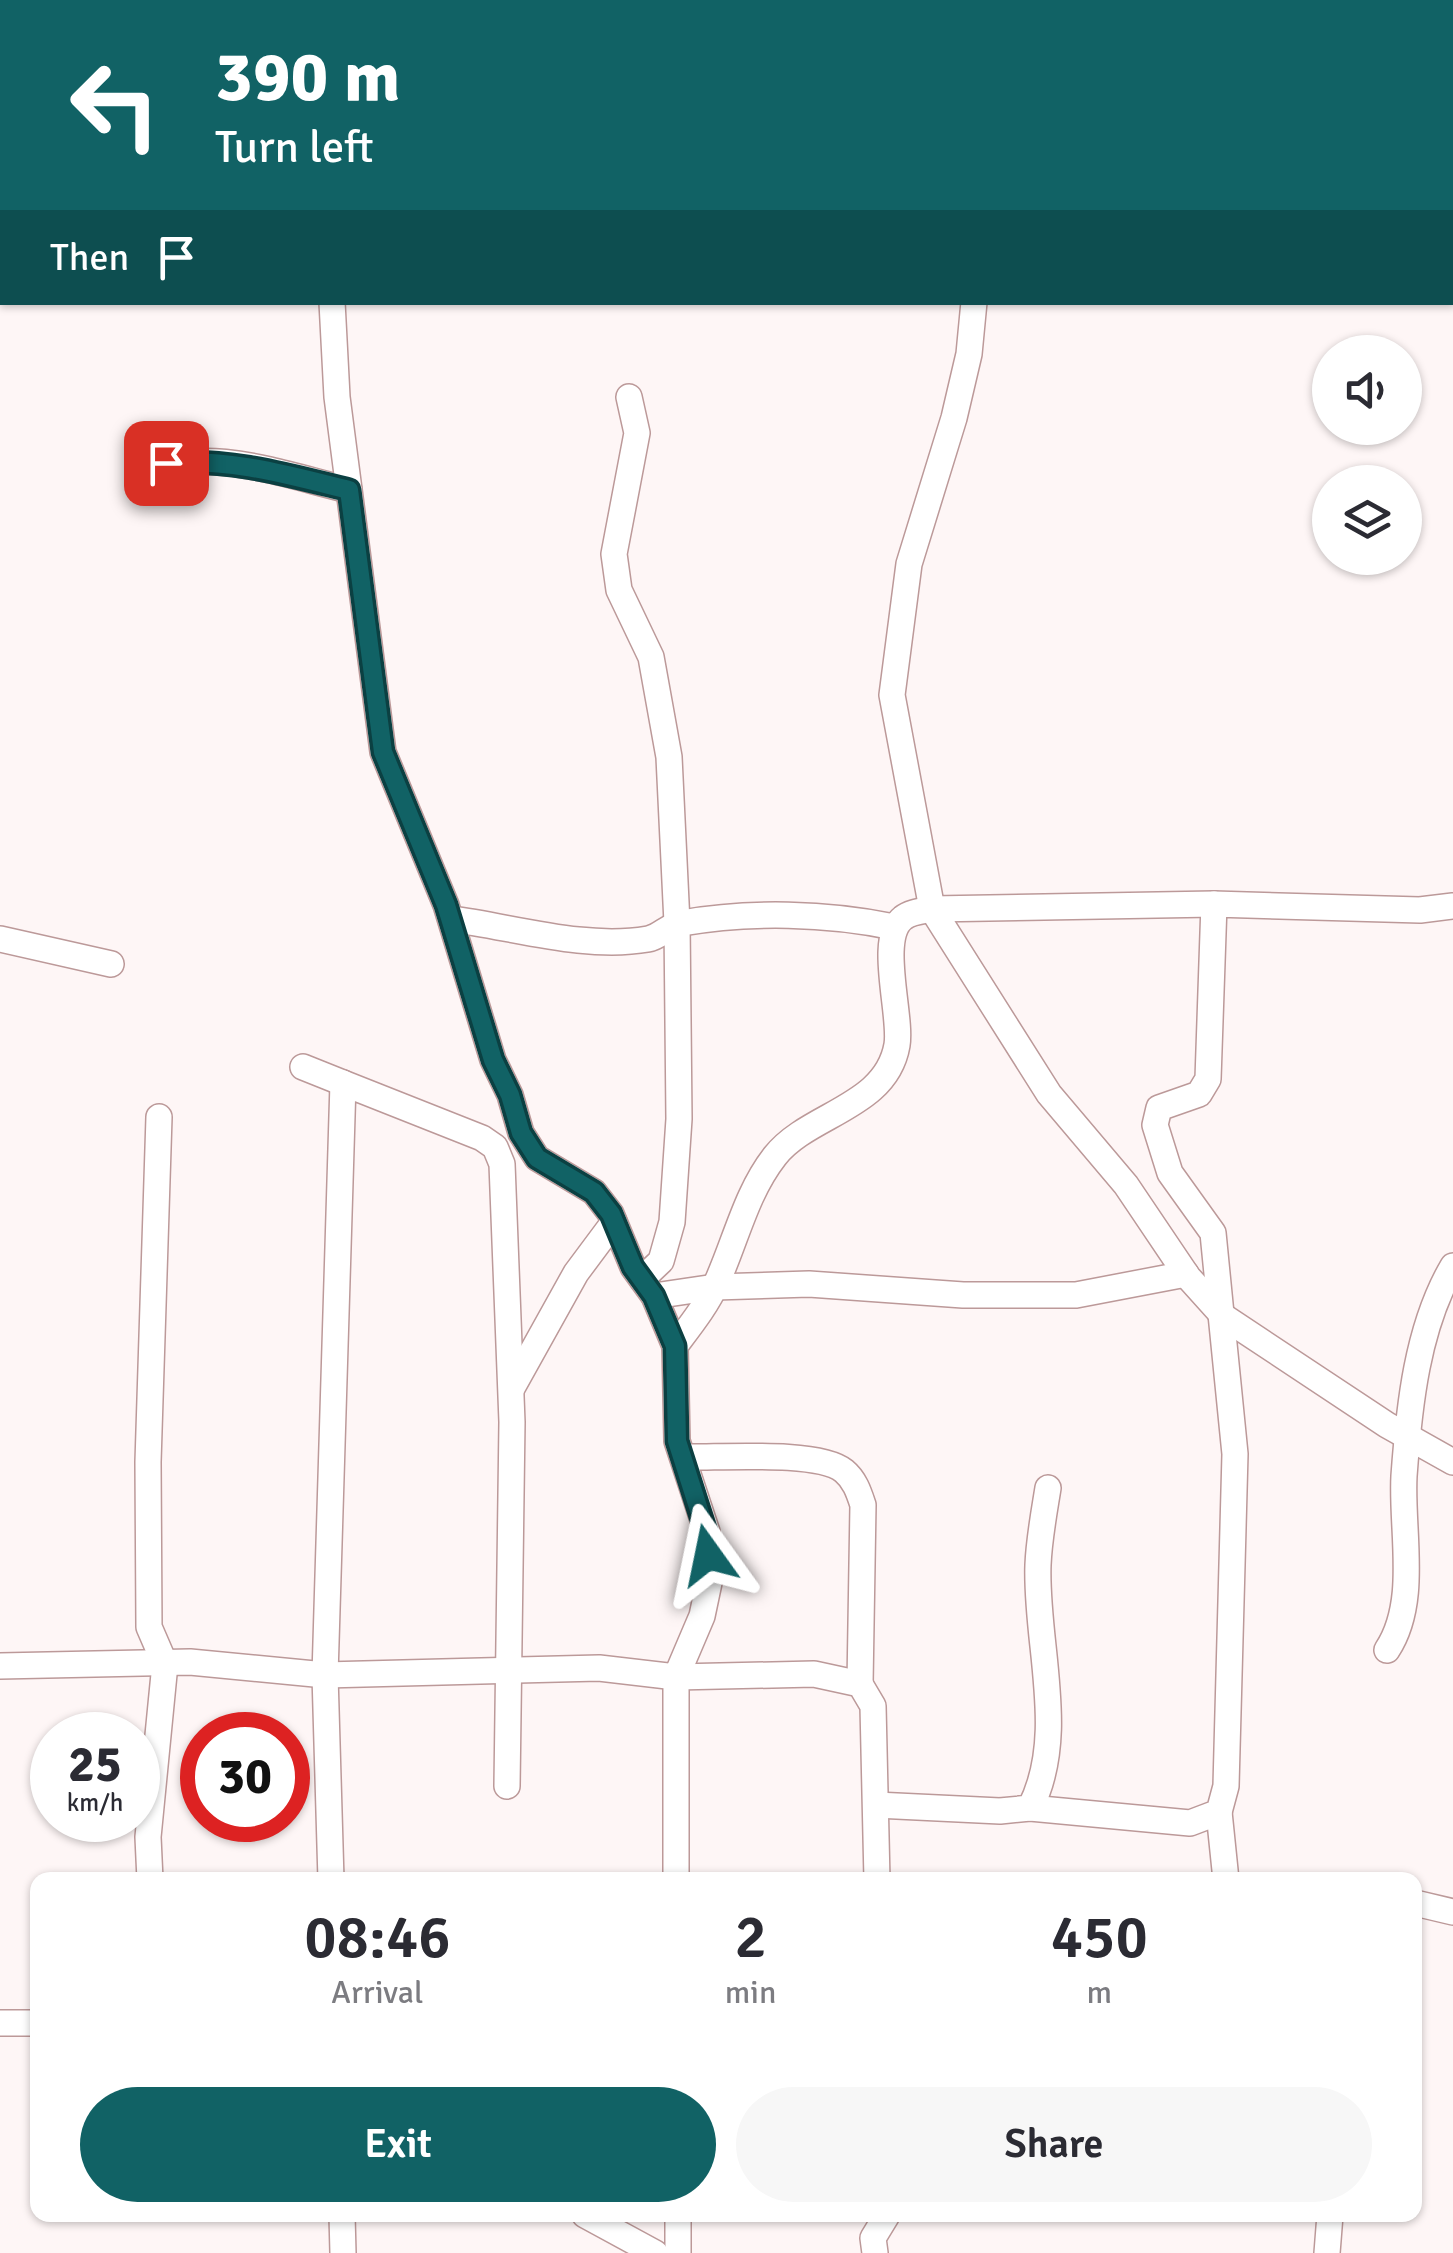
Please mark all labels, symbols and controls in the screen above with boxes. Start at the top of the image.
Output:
text: 390 m [215,34,400,120]
icon: left [50,40,180,170]
text: Turn left [215,120,374,175]
icon: arrive [149,230,204,285]
text: Then [50,234,129,281]
map controls [1312,335,1422,575]
button: sound [1312,335,1422,445]
pin [124,421,209,506]
icon: arrive [139,436,194,491]
button: layers [1312,465,1422,575]
position arrow [656,1503,760,1607]
speed limit sign: 30 [180,1712,310,1842]
text: 25 [68,1734,122,1796]
text: km/h [67,1787,123,1818]
text: 08:46 [304,1901,451,1975]
text: 2 [734,1901,767,1975]
text: 450 [1051,1901,1148,1975]
text: Arrival [331,1973,424,2012]
text: min [725,1973,776,2012]
text: m [1086,1973,1112,2012]
button: Exit [80,2087,716,2202]
button: Share [736,2087,1372,2202]

